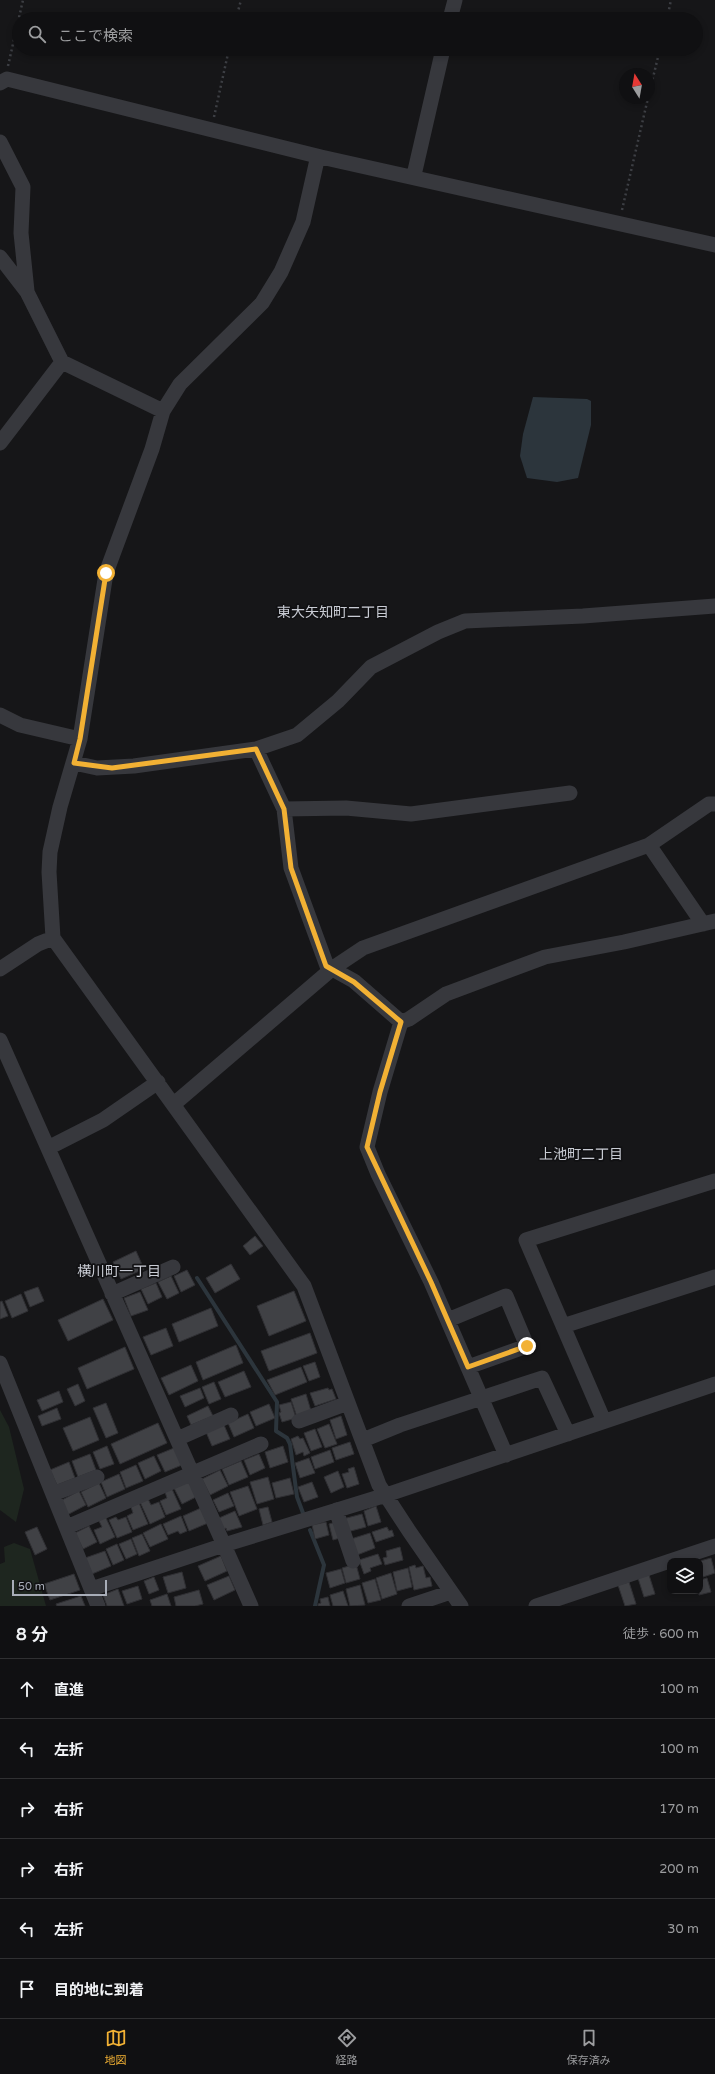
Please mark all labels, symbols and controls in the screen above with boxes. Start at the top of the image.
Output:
search box [12,12,703,56]
icon: search [26,23,48,45]
text: ここで検索 [58,27,133,45]
north arrow [619,68,655,104]
route start [97,564,115,582]
district label: 東大矢知町二丁目 [277,604,389,621]
district label: 上池町二丁目 [539,1146,623,1163]
district label: 横川町一丁目 [77,1263,161,1280]
route end [518,1337,536,1355]
map controls [667,1558,703,1594]
button: layers [667,1558,703,1594]
scale bar [12,1578,107,1597]
text: 50 m [18,1580,45,1593]
text: 8 分 [16,1624,48,1645]
text: 徒歩 · 600 m [623,1626,699,1642]
icon: ahead [16,1678,38,1700]
text: 直進 [54,1681,84,1699]
text: 100 m [659,1681,699,1697]
icon: left [16,1738,38,1760]
text: 左折 [54,1741,84,1759]
text: 100 m [659,1741,699,1757]
icon: right [16,1798,38,1820]
text: 右折 [54,1801,84,1819]
text: 170 m [659,1801,699,1817]
icon: right [16,1858,38,1880]
text: 右折 [54,1861,84,1879]
text: 200 m [659,1861,699,1877]
icon: left [16,1918,38,1940]
text: 左折 [54,1921,84,1939]
text: 30 m [667,1921,699,1937]
icon: arrive [16,1978,38,2000]
text: 目的地に到着 [54,1981,144,1999]
tab: 地図 [105,2027,127,2067]
tab: 経路 [336,2027,358,2067]
tab: 保存済み [567,2027,611,2067]

